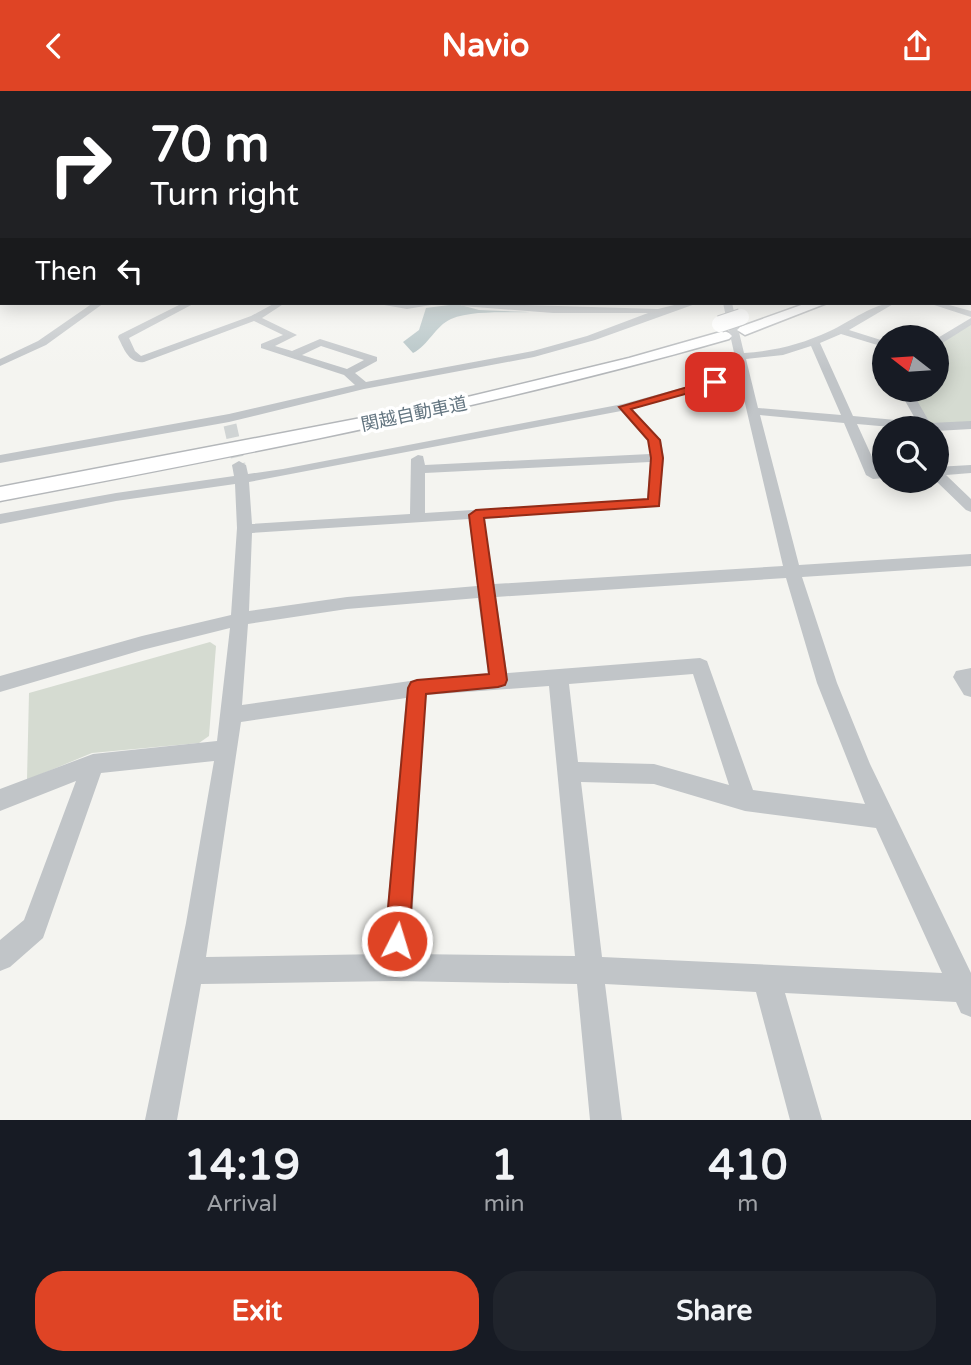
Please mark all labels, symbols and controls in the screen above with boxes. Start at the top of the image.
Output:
icon: back [35,27,73,65]
text: Navio [442,27,529,65]
icon: share [898,27,936,65]
text: 70 m [150,116,269,175]
icon: right [35,119,126,210]
text: Turn right [150,176,299,214]
icon: left [111,252,149,290]
text: Then [35,256,97,287]
north arrow [872,325,948,403]
map controls [872,325,949,493]
pin [685,352,745,412]
icon: arrive [696,363,734,401]
street label: 関越自動車道 [359,392,469,436]
button: search [872,416,949,493]
position arrow [360,904,434,978]
text: 14:19 [184,1140,300,1191]
text: 1 [491,1140,517,1191]
text: 410 [708,1140,787,1191]
text: Arrival [206,1190,277,1218]
text: min [484,1190,525,1218]
text: m [737,1190,758,1218]
button: Exit [35,1271,479,1351]
button: Share [493,1271,936,1351]

